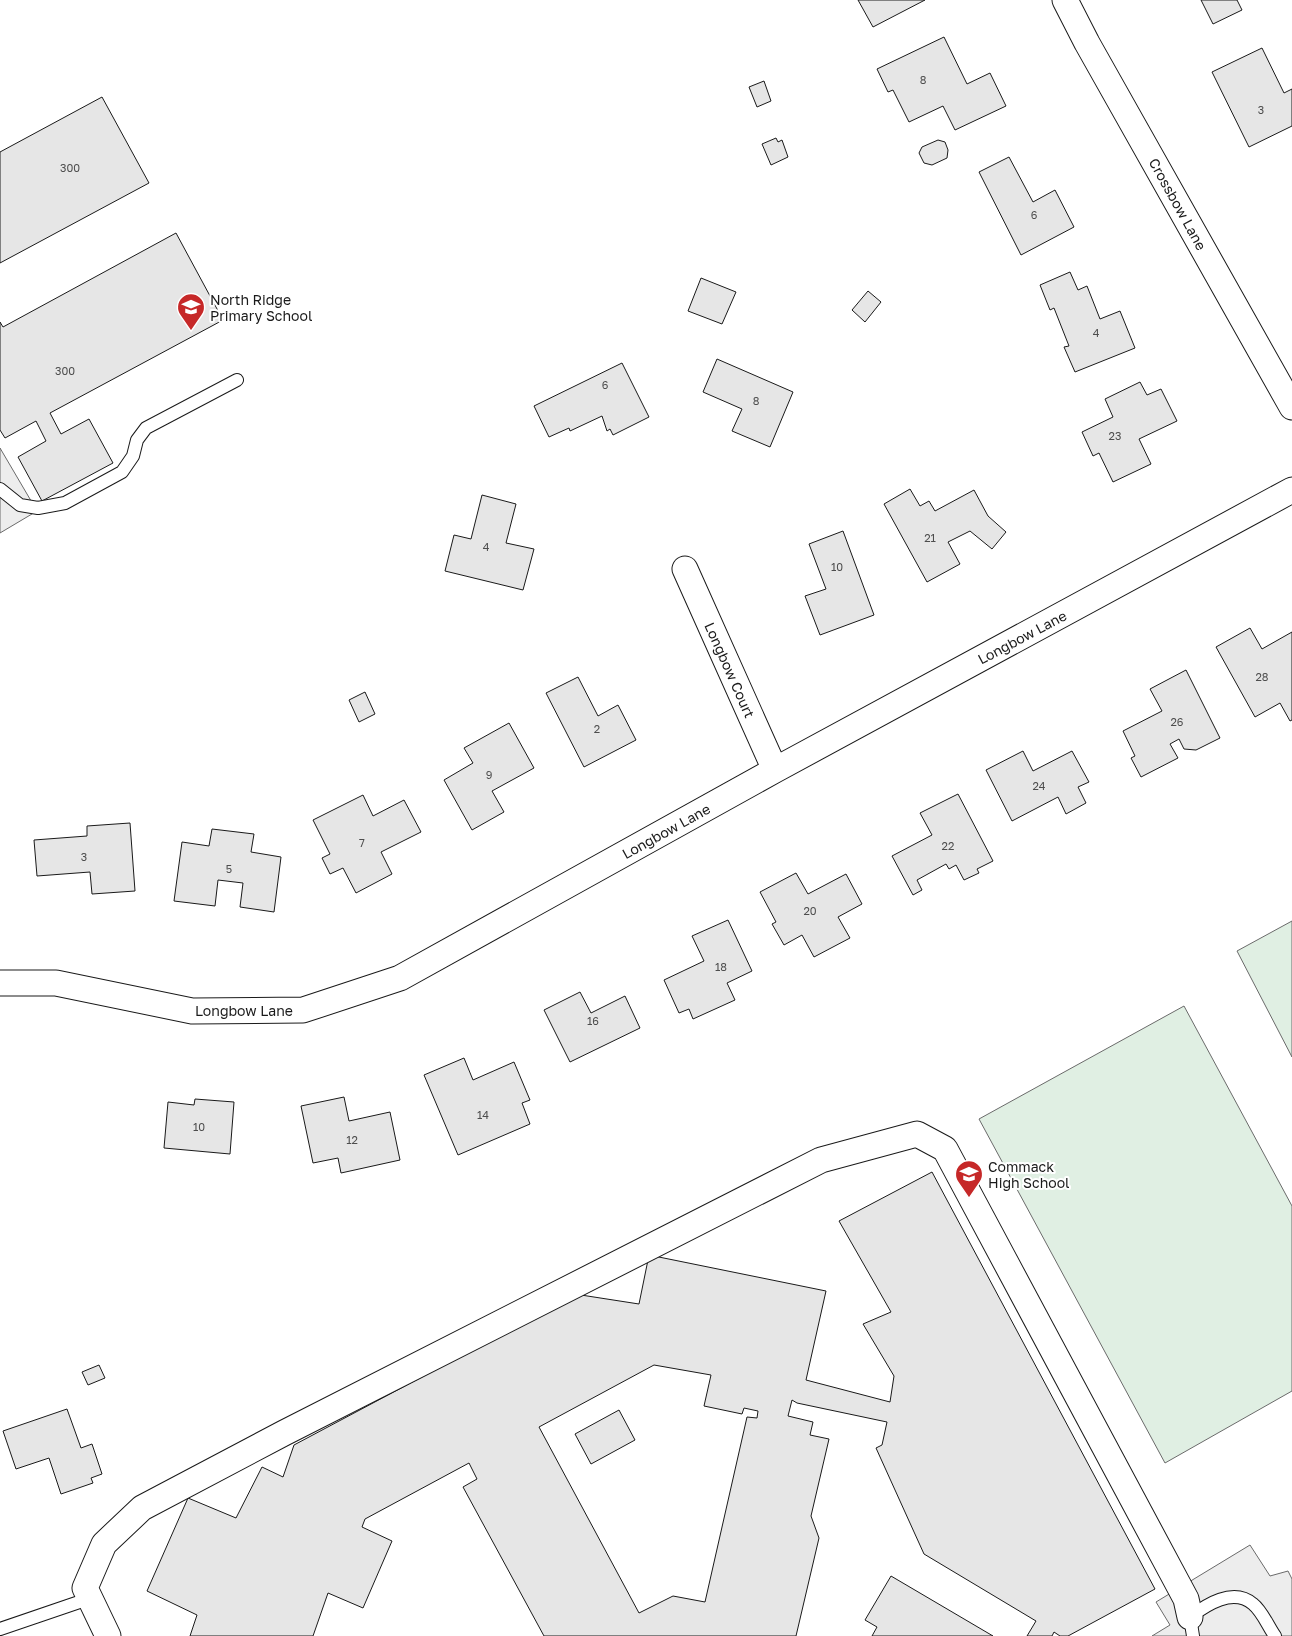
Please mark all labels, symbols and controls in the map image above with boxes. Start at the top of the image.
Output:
house number: 8 [920,73,927,86]
house number: 3 [1258,103,1264,116]
street label: Crossbow Lane [1146,155,1210,253]
house number: 300 [60,161,80,174]
house number: 6 [1031,208,1038,221]
place label: North Ridge Primary School [210,291,312,324]
school or university icon: North Ridge Primary School [176,292,206,331]
house number: 4 [1093,326,1100,339]
house number: 300 [55,364,75,377]
house number: 6 [602,378,609,391]
house number: 8 [753,394,760,407]
house number: 23 [1109,429,1121,442]
house number: 21 [924,531,936,544]
house number: 4 [483,540,490,553]
house number: 10 [831,560,843,573]
street label: Longbow Lane [975,607,1069,667]
street label: Longbow Court [701,620,759,720]
house number: 28 [1255,670,1269,683]
house number: 26 [1170,715,1184,728]
house number: 2 [594,722,600,735]
house number: 9 [486,768,492,781]
house number: 24 [1032,779,1046,792]
street label: Longbow Lane [619,800,713,862]
house number: 7 [359,836,365,849]
house number: 22 [942,839,954,852]
house number: 3 [81,850,87,863]
house number: 5 [226,862,232,875]
house number: 20 [803,904,817,917]
house number: 18 [715,960,727,973]
street label: Longbow Lane [195,1002,293,1019]
house number: 16 [587,1014,599,1027]
house number: 14 [477,1108,489,1121]
house number: 10 [193,1120,205,1133]
house number: 12 [346,1133,358,1146]
place label: Commack High School [988,1158,1070,1191]
school or university icon: Commack High School [954,1159,984,1198]

